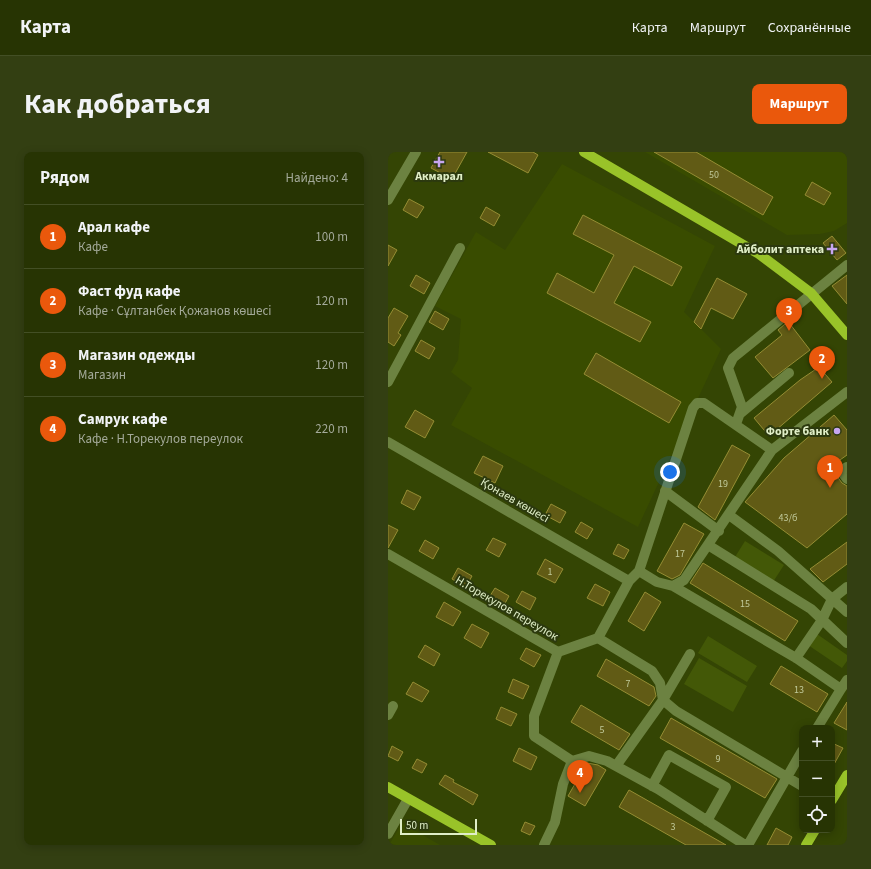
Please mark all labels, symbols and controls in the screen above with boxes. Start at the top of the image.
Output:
text: Карта [20,14,71,41]
text: Карта [632,18,668,38]
text: Маршрут [690,18,746,38]
text: Сохранённые [768,18,851,38]
text: Как добраться [24,84,211,124]
button: Маршрут [752,84,847,124]
marker: Акмарал [433,156,445,168]
text: Рядом [40,166,90,190]
place label: Акмарал [414,168,463,185]
house number: 50 [709,168,719,182]
text: Найдено: 4 [286,169,348,187]
text: Арал кафе [78,217,150,238]
text: 1 [50,228,56,246]
text: 100 m [315,228,348,246]
text: Кафе [78,238,108,256]
place label: Айболит аптека [736,241,824,258]
marker: Айболит аптека [827,244,837,254]
text: Фаст фуд кафе [78,281,181,302]
text: 2 [50,292,56,310]
text: 120 m [315,292,348,310]
pin: 3 [776,298,802,331]
text: Кафе · Сұлтанбек Қожанов көшесі [78,302,272,320]
text: Магазин одежды [78,345,195,366]
pin: 2 [809,346,835,379]
text: 3 [50,356,56,374]
text: 120 m [315,356,348,374]
text: Магазин [78,366,126,384]
text: Самрук кафе [78,409,167,430]
text: 4 [50,420,56,438]
text: 220 m [315,420,348,438]
place label: Форте банк [766,423,829,440]
marker: Форте банк [832,426,842,436]
text: Кафе · Н.Торекулов переулок [78,430,243,448]
pin: 1 [817,455,843,488]
your location [660,462,680,482]
street label: Қонаев көшесі [477,474,552,527]
house number: 19 [718,477,728,491]
house number: 43/б [779,511,797,525]
house number: 17 [675,547,685,561]
house number: 1 [548,565,553,579]
street label: Н.Торекулов переулок [452,572,562,645]
house number: 15 [740,597,750,611]
house number: 7 [626,677,631,691]
house number: 13 [794,683,804,697]
house number: 5 [600,723,605,737]
map controls [799,725,835,833]
button: + [799,725,835,761]
house number: 9 [716,752,721,766]
pin: 4 [567,760,593,793]
button: − [799,761,835,797]
button: locate [799,797,835,833]
scale bar [400,817,477,836]
text: 50 m [406,818,428,833]
house number: 3 [671,820,676,834]

